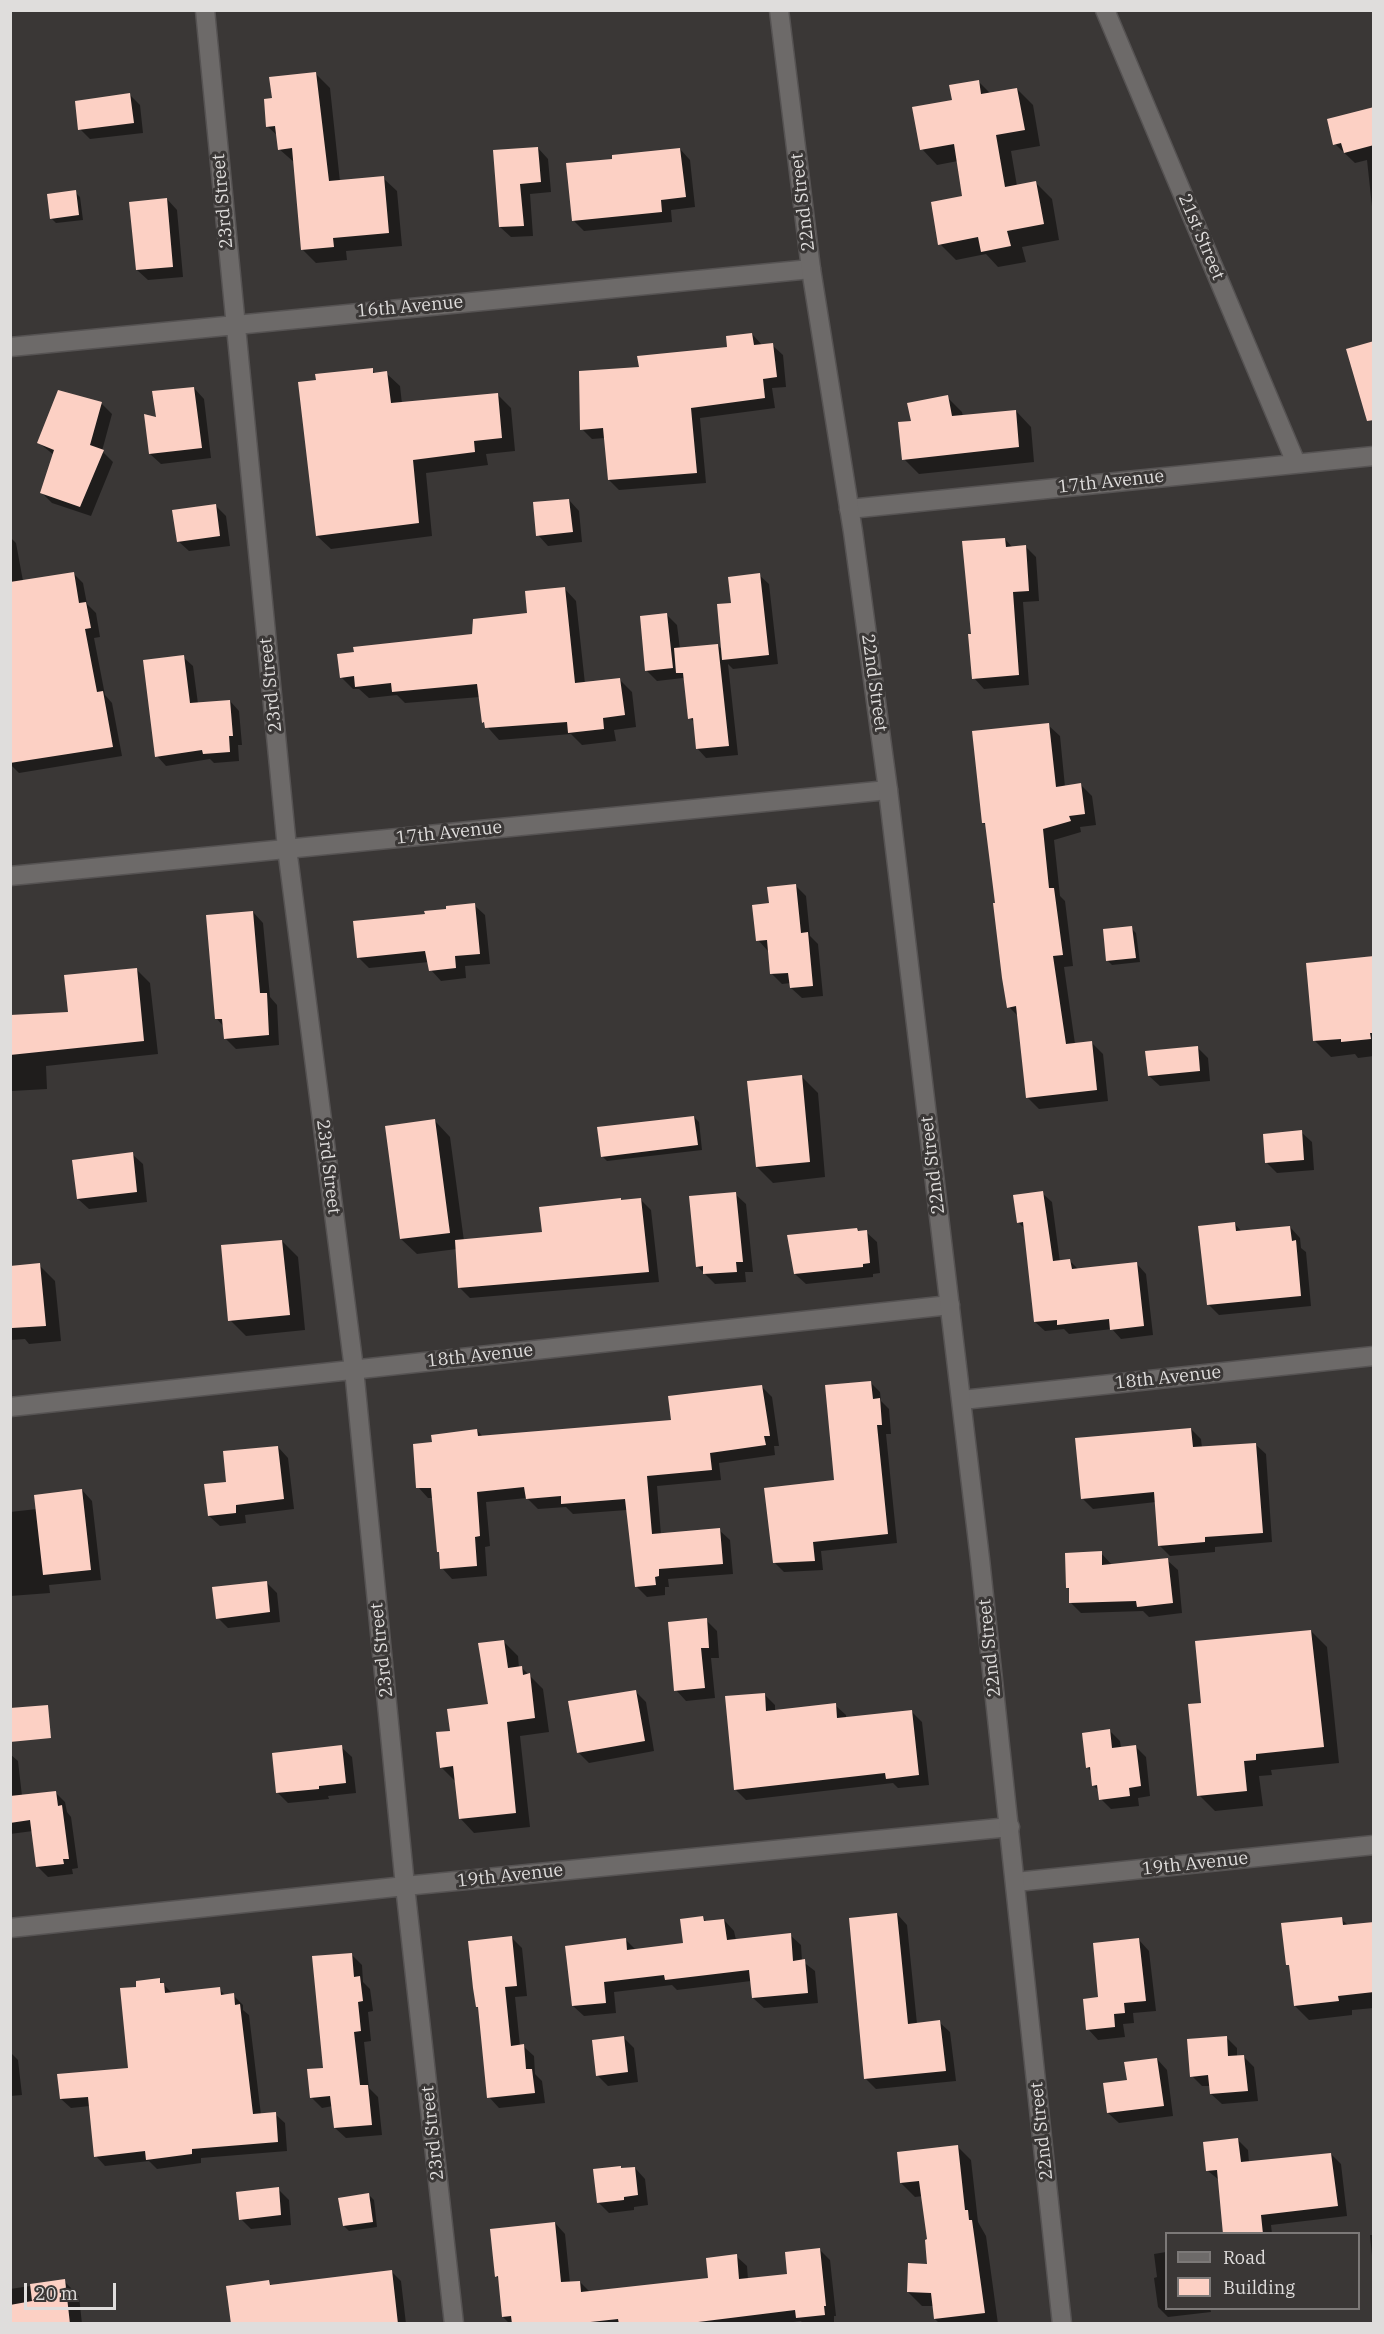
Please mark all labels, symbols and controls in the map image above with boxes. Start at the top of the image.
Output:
street label: 22nd Street [786,152,820,252]
street label: 23rd Street [208,153,238,249]
street label: 21st Street [1173,191,1229,283]
street label: 16th Avenue [356,292,464,322]
street label: 17th Avenue [1057,466,1165,498]
street label: 22nd Street [856,633,892,733]
street label: 23rd Street [255,637,287,733]
street label: 17th Avenue [395,817,503,849]
street label: 22nd Street [916,1115,950,1215]
street label: 23rd Street [311,1118,345,1216]
street label: 18th Avenue [426,1340,534,1372]
street label: 18th Avenue [1114,1362,1222,1394]
street label: 22nd Street [974,1598,1006,1698]
street label: 23rd Street [366,1602,398,1698]
street label: 19th Avenue [1141,1848,1249,1880]
street label: 19th Avenue [456,1860,564,1892]
street label: 22nd Street [1026,2081,1058,2181]
street label: 23rd Street [417,2085,449,2181]
legend [1165,2232,1360,2310]
text: Road [1223,2246,1266,2269]
scale bar [27,2271,118,2309]
text: Building [1223,2276,1295,2299]
text: 20 m [35,2282,78,2305]

